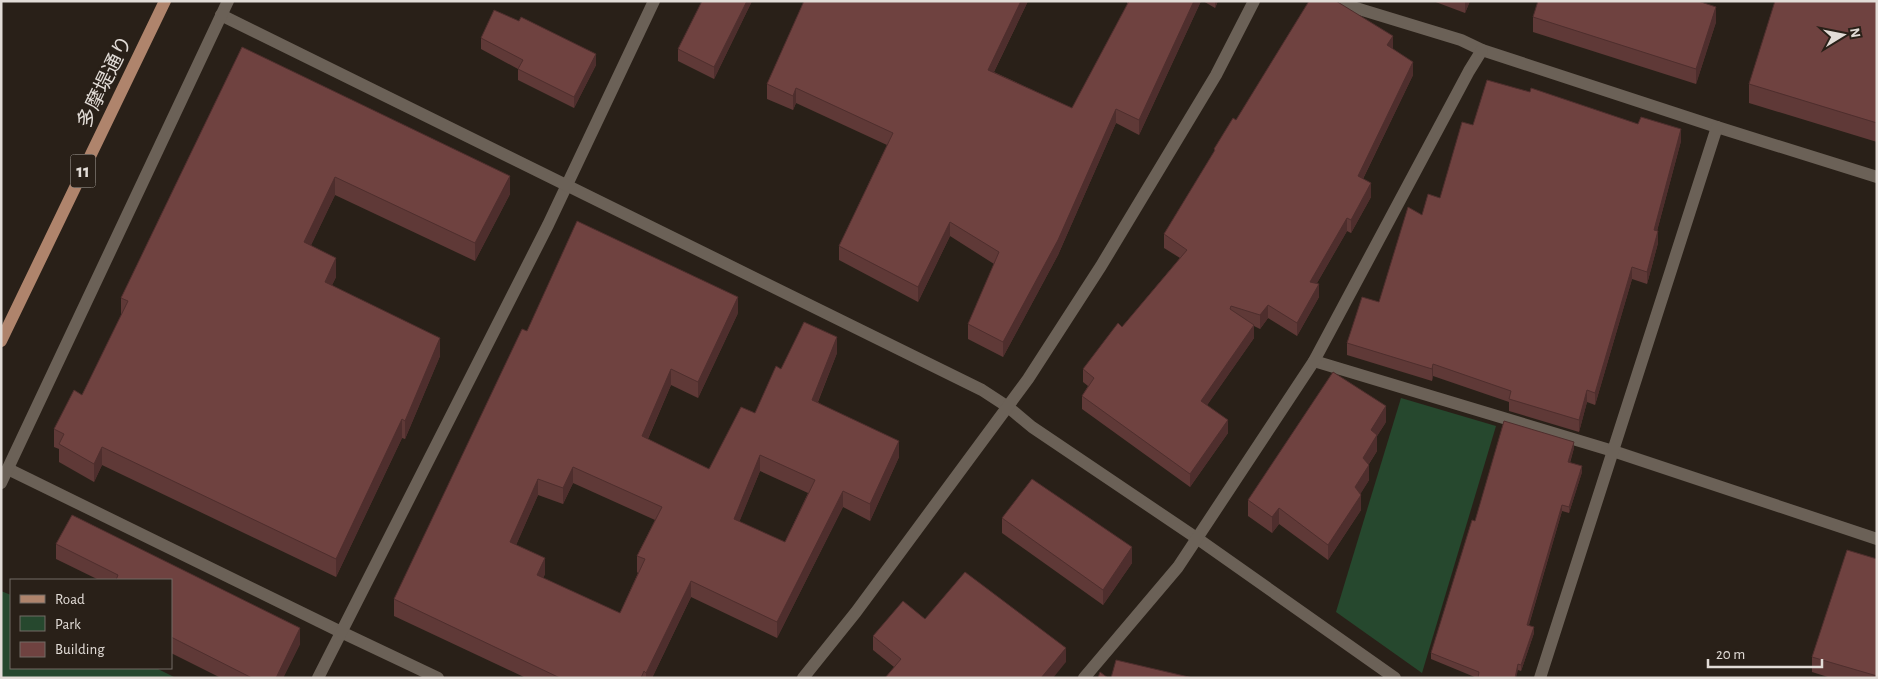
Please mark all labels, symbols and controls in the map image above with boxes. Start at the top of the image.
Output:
north arrow [1818,10,1868,60]
text: N [1847,27,1863,39]
street label: 多摩堤通り [73,32,136,131]
road number: 11 [70,154,96,188]
legend [10,579,172,669]
text: Road [55,592,85,607]
text: Park [55,617,81,632]
scale bar [1708,636,1822,668]
text: Building [55,642,105,657]
text: 20 m [1716,647,1745,662]

